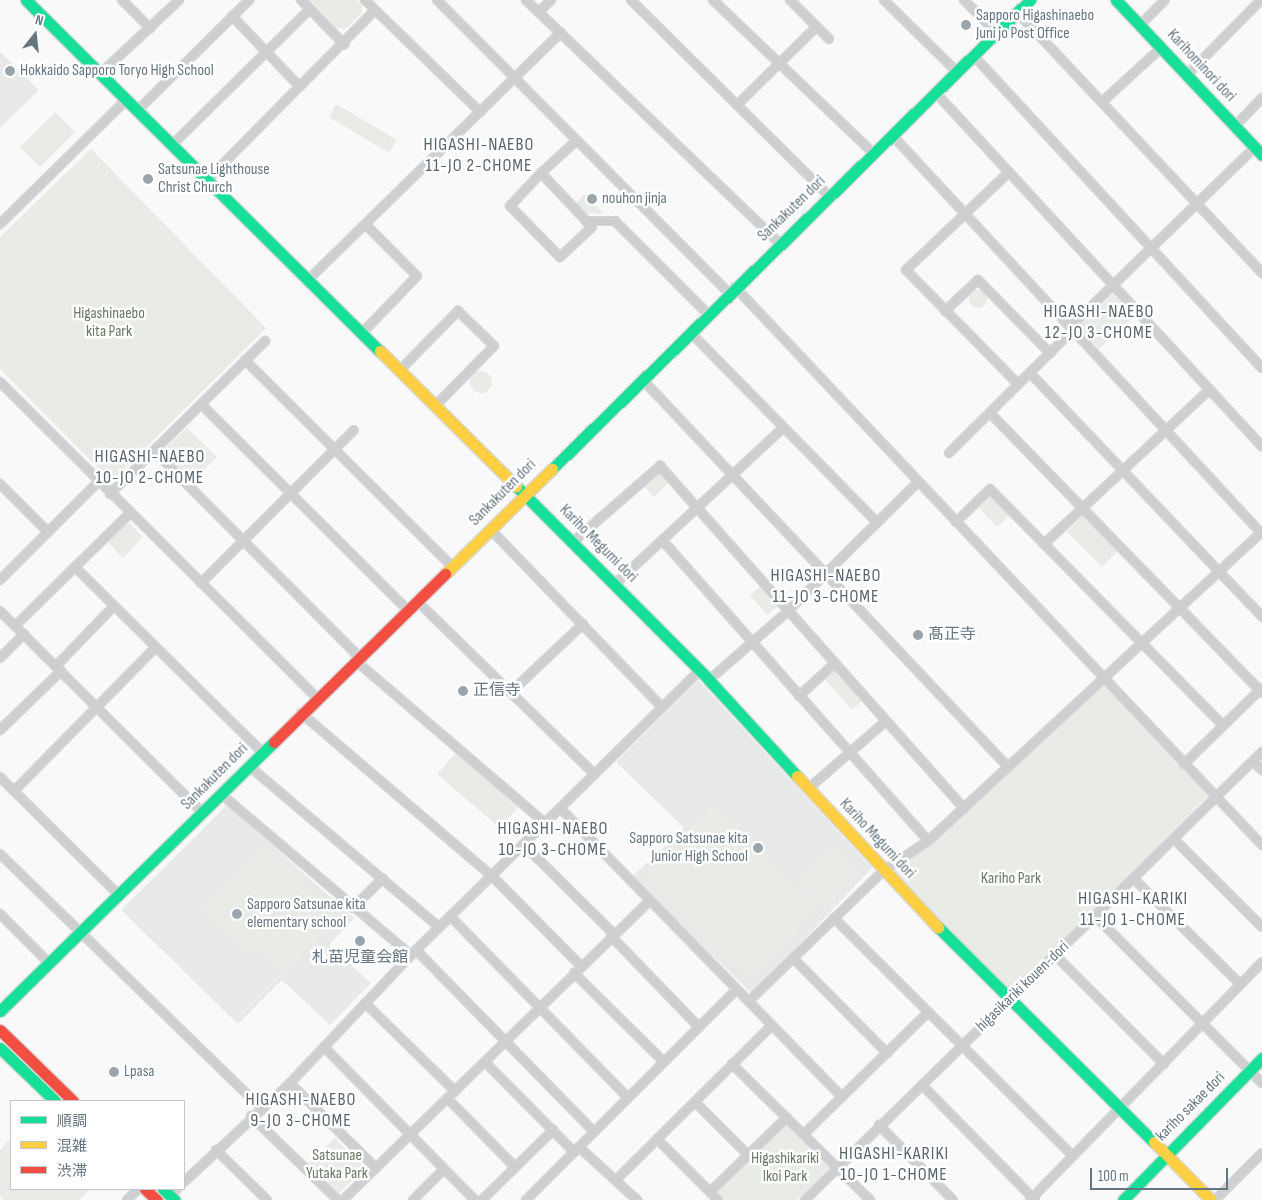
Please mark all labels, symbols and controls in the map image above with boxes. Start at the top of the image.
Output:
place label: Sapporo Higashinaebo Juni jo Post Office [976,6,1094,44]
north arrow [10,10,60,60]
text: N [33,11,45,29]
marker: Sapporo Higashinaebo Juni jo Post Office [960,19,972,31]
street label: Karihominori dori [1163,26,1239,106]
place label: Hokkaido Sapporo Toryo High School [20,61,214,81]
marker: Hokkaido Sapporo Toryo High School [4,65,16,77]
district label: HIGASHI-NAEBO 11-JO 2-CHOME [422,135,536,178]
place label: Satsunae Lighthouse Christ Church [158,160,270,198]
street label: Sankakuten dori [754,172,830,246]
marker: Satsunae Lighthouse Christ Church [142,173,154,185]
place label: nouhon jinja [602,189,667,209]
marker: nouhon jinja [586,193,598,205]
district label: HIGASHI-NAEBO 12-JO 3-CHOME [1042,302,1156,344]
park label: Higashinaebo kita Park [73,304,145,342]
district label: HIGASHI-NAEBO 10-JO 2-CHOME [93,447,207,489]
street label: Sankakuten dori [466,456,540,530]
street label: Kariho Megumi dori [555,501,641,587]
district label: HIGASHI-NAEBO 11-JO 3-CHOME [769,566,883,608]
place label: 髙正寺 [928,625,976,645]
marker: 髙正寺 [912,629,924,641]
place label: 正信寺 [473,681,521,701]
marker: 正信寺 [457,685,469,697]
street label: Sankakuten dori [178,740,252,814]
street label: Kariho Megumi dori [835,795,919,883]
district label: HIGASHI-NAEBO 10-JO 3-CHOME [496,819,610,862]
place label: Sapporo Satsunae kita Junior High School [629,829,748,867]
marker: Sapporo Satsunae kita Junior High School [752,842,764,854]
park label: Kariho Park [981,869,1041,889]
district label: HIGASHI-KARIKI 11-JO 1-CHOME [1076,889,1190,932]
place label: Sapporo Satsunae kita elementary school [247,895,366,933]
marker: Sapporo Satsunae kita elementary school [231,908,243,920]
marker: 札苗児童会館 [354,935,366,947]
street label: higasikariki kouen-dori [973,938,1073,1036]
place label: 札苗児童会館 [312,948,408,968]
place label: Lpasa [124,1062,155,1082]
marker: Lpasa [108,1066,120,1078]
street label: kariho sakae dori [1152,1068,1230,1146]
district label: HIGASHI-NAEBO 9-JO 3-CHOME [244,1090,358,1132]
legend [10,1100,185,1190]
text: 順調 [57,1112,87,1131]
text: 混雑 [57,1137,87,1156]
district label: HIGASHI-KARIKI 10-JO 1-CHOME [837,1144,951,1186]
park label: Satsunae Yutaka Park [306,1146,368,1184]
park label: Higashikariki Ikoi Park [751,1149,819,1187]
scale bar [1092,1158,1230,1190]
text: 渋滞 [57,1162,87,1181]
text: 100 m [1098,1167,1129,1186]

